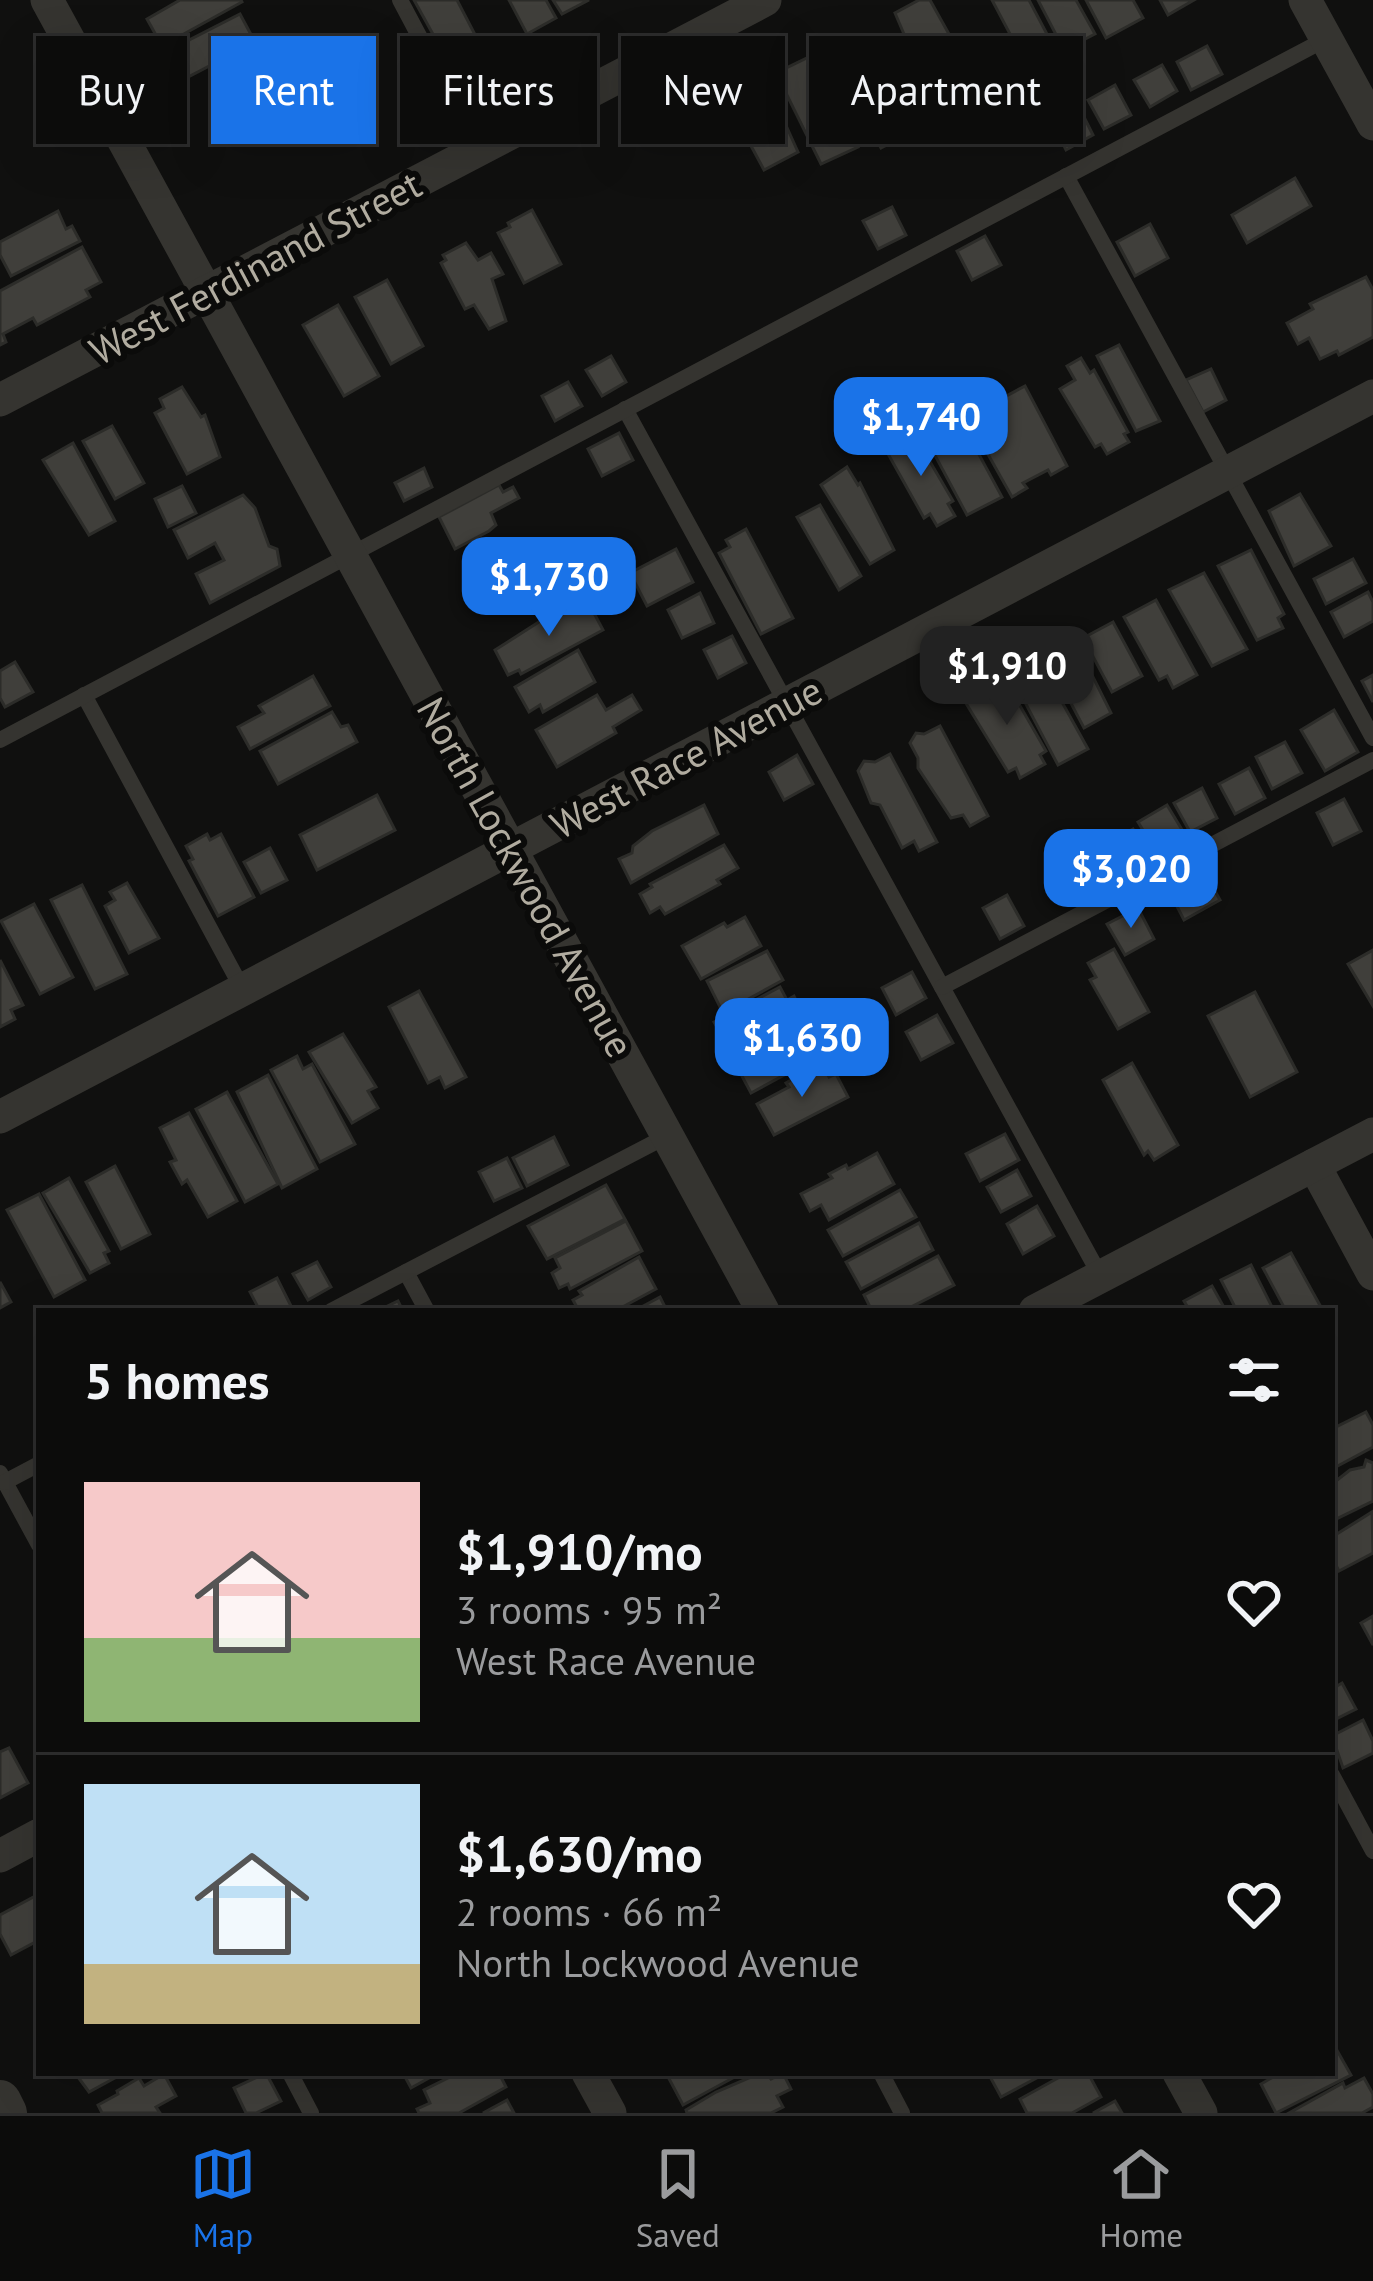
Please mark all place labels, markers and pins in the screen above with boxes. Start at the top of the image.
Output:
pin: $1,740 [823,377,1019,479]
pin: $1,730 [451,537,647,639]
pin: $1,910 [909,626,1105,728]
pin: $3,020 [1033,829,1229,931]
pin: $1,630 [704,998,900,1100]

